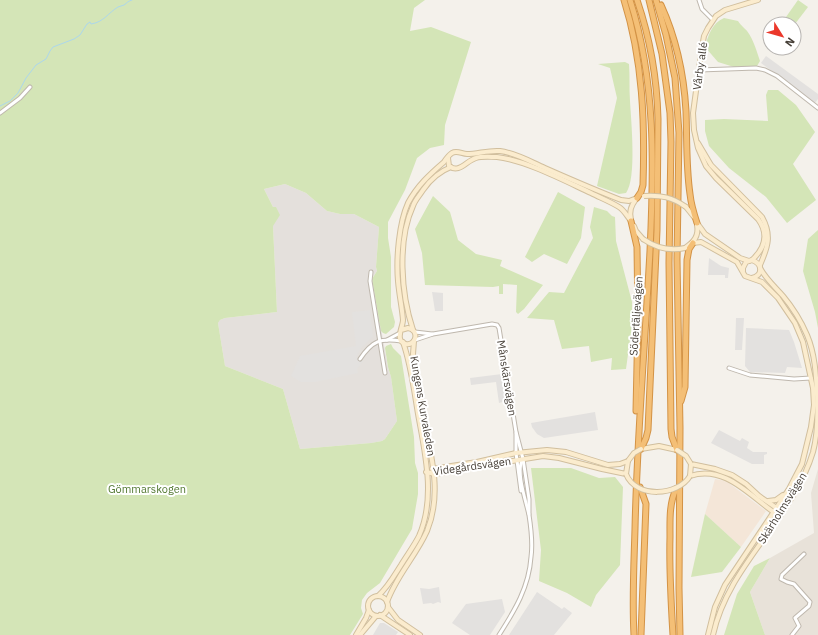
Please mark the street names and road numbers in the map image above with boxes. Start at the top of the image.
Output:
street label: Vårby allé [690,41,710,91]
street label: Södertäljevägen [626,276,646,356]
street label: Månskärsvägen [494,339,520,417]
street label: Kungens Kurvaleden [407,355,439,457]
street label: Videgårdsvägen [432,454,512,478]
street label: Skärholmsvägen [754,470,810,546]

